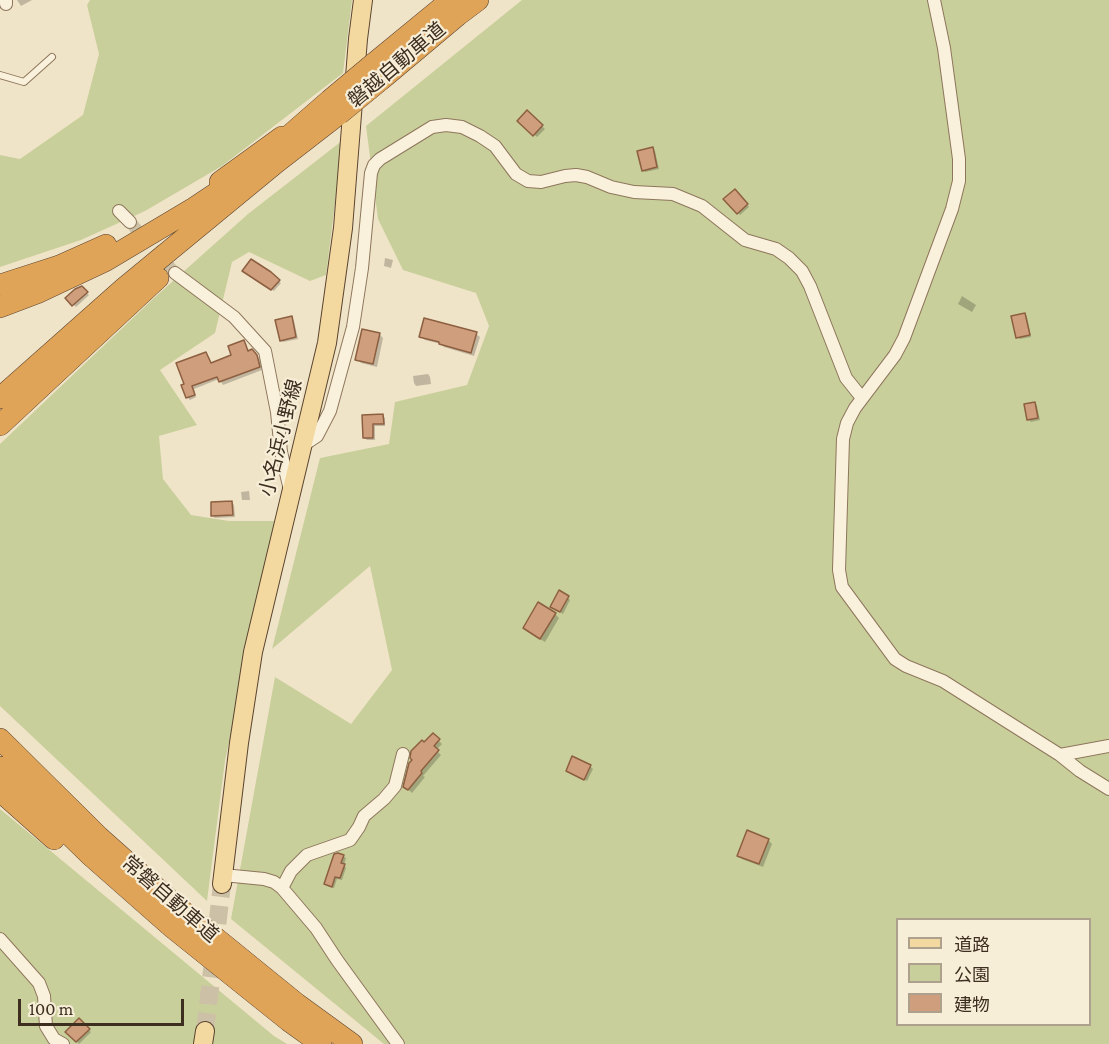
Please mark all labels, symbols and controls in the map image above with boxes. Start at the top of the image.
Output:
street label: 磐越自動車道 [343,17,451,113]
street label: 小名浜小野線 [255,377,307,499]
street label: 常磐自動車道 [117,851,223,947]
legend [896,918,1091,1026]
text: 道路 [954,935,990,955]
text: 公園 [954,965,990,985]
scale bar [21,987,188,1025]
text: 建物 [954,995,990,1015]
text: 100 m [29,999,73,1019]

